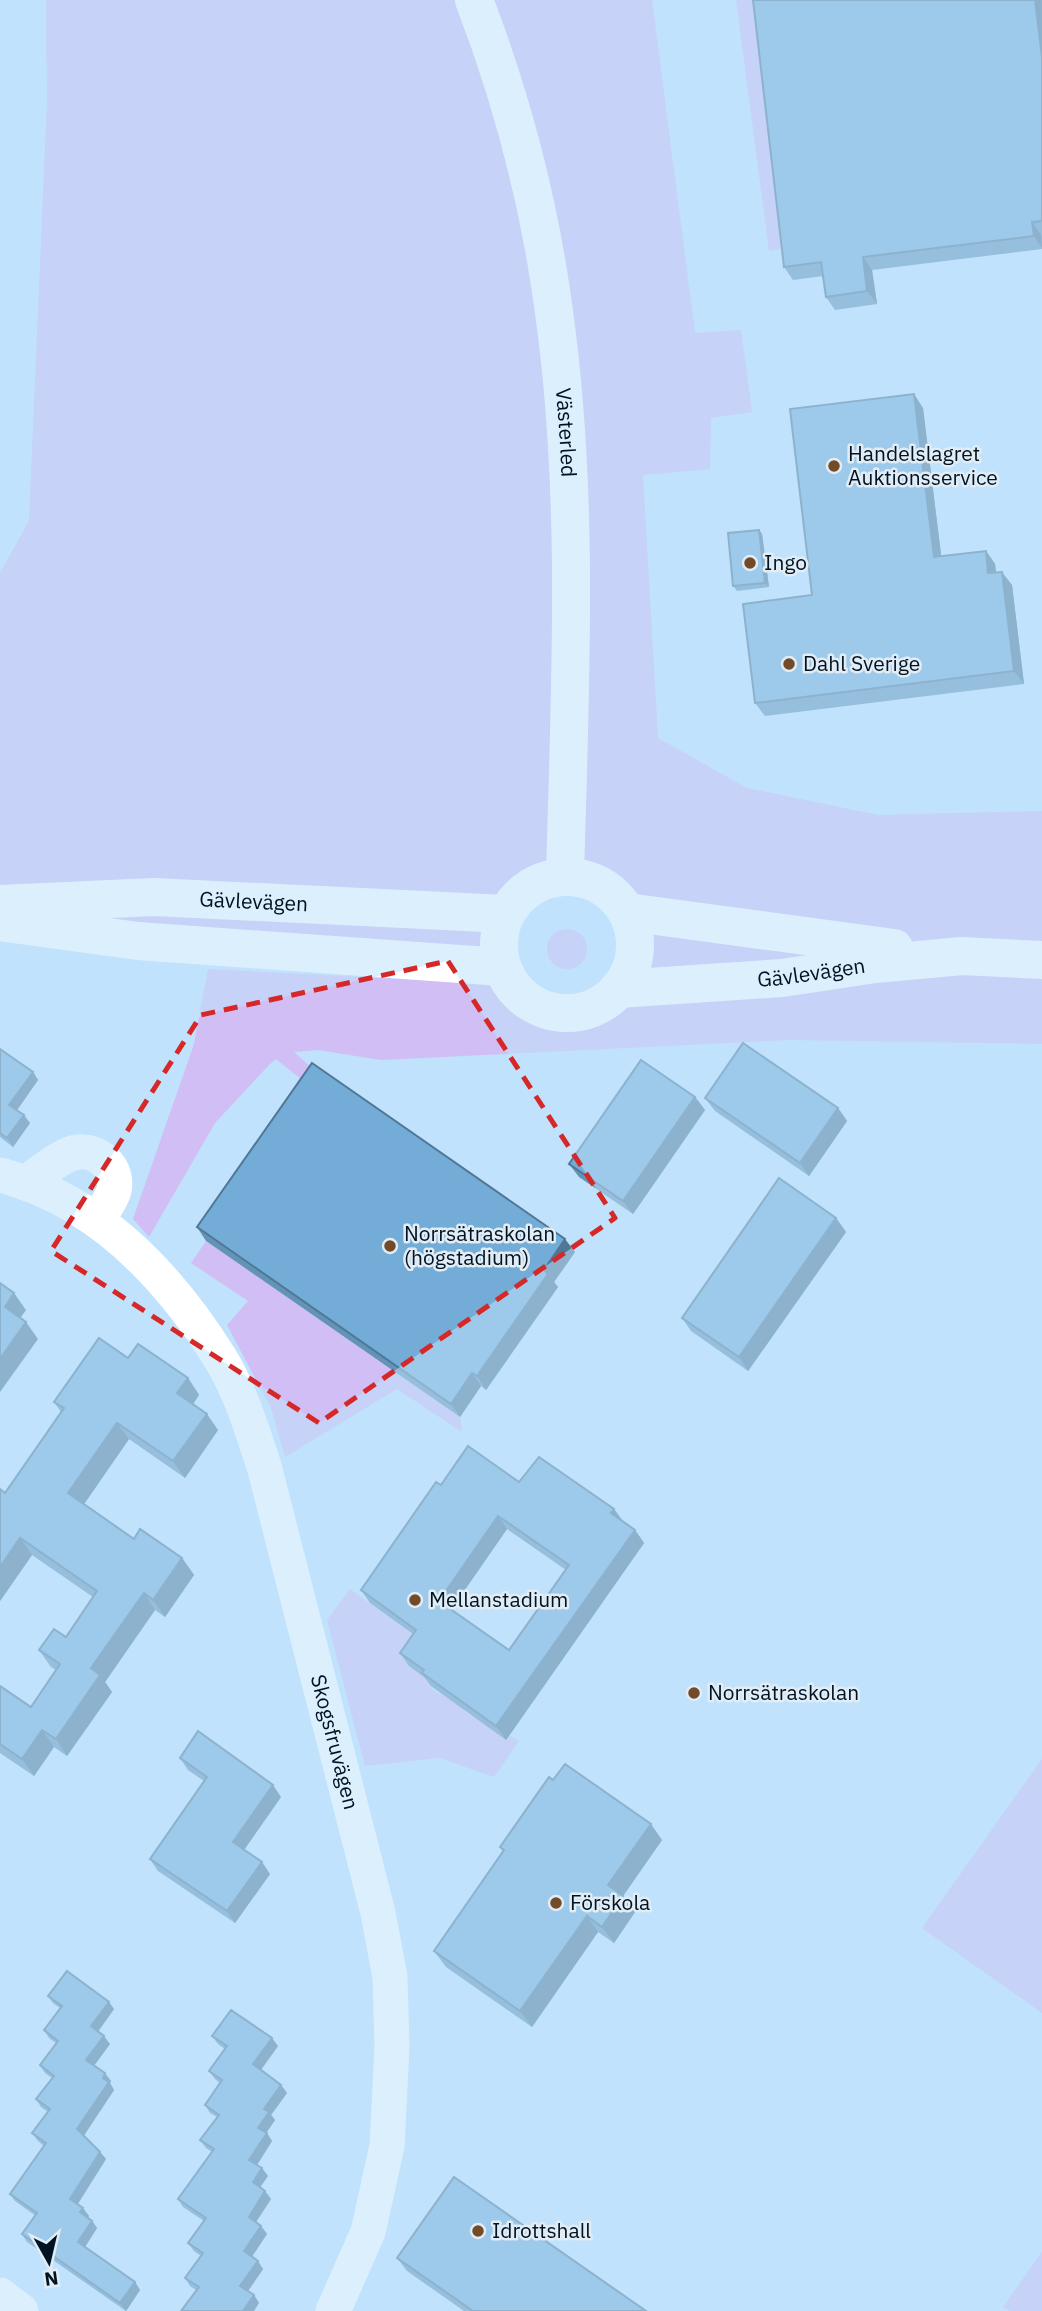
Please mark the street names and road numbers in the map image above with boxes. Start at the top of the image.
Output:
street label: Västerled [550,387,584,478]
street label: Gävlevägen [199,884,309,917]
street label: Gävlevägen [756,951,867,993]
street label: Skogsfruvägen [305,1671,366,1812]

